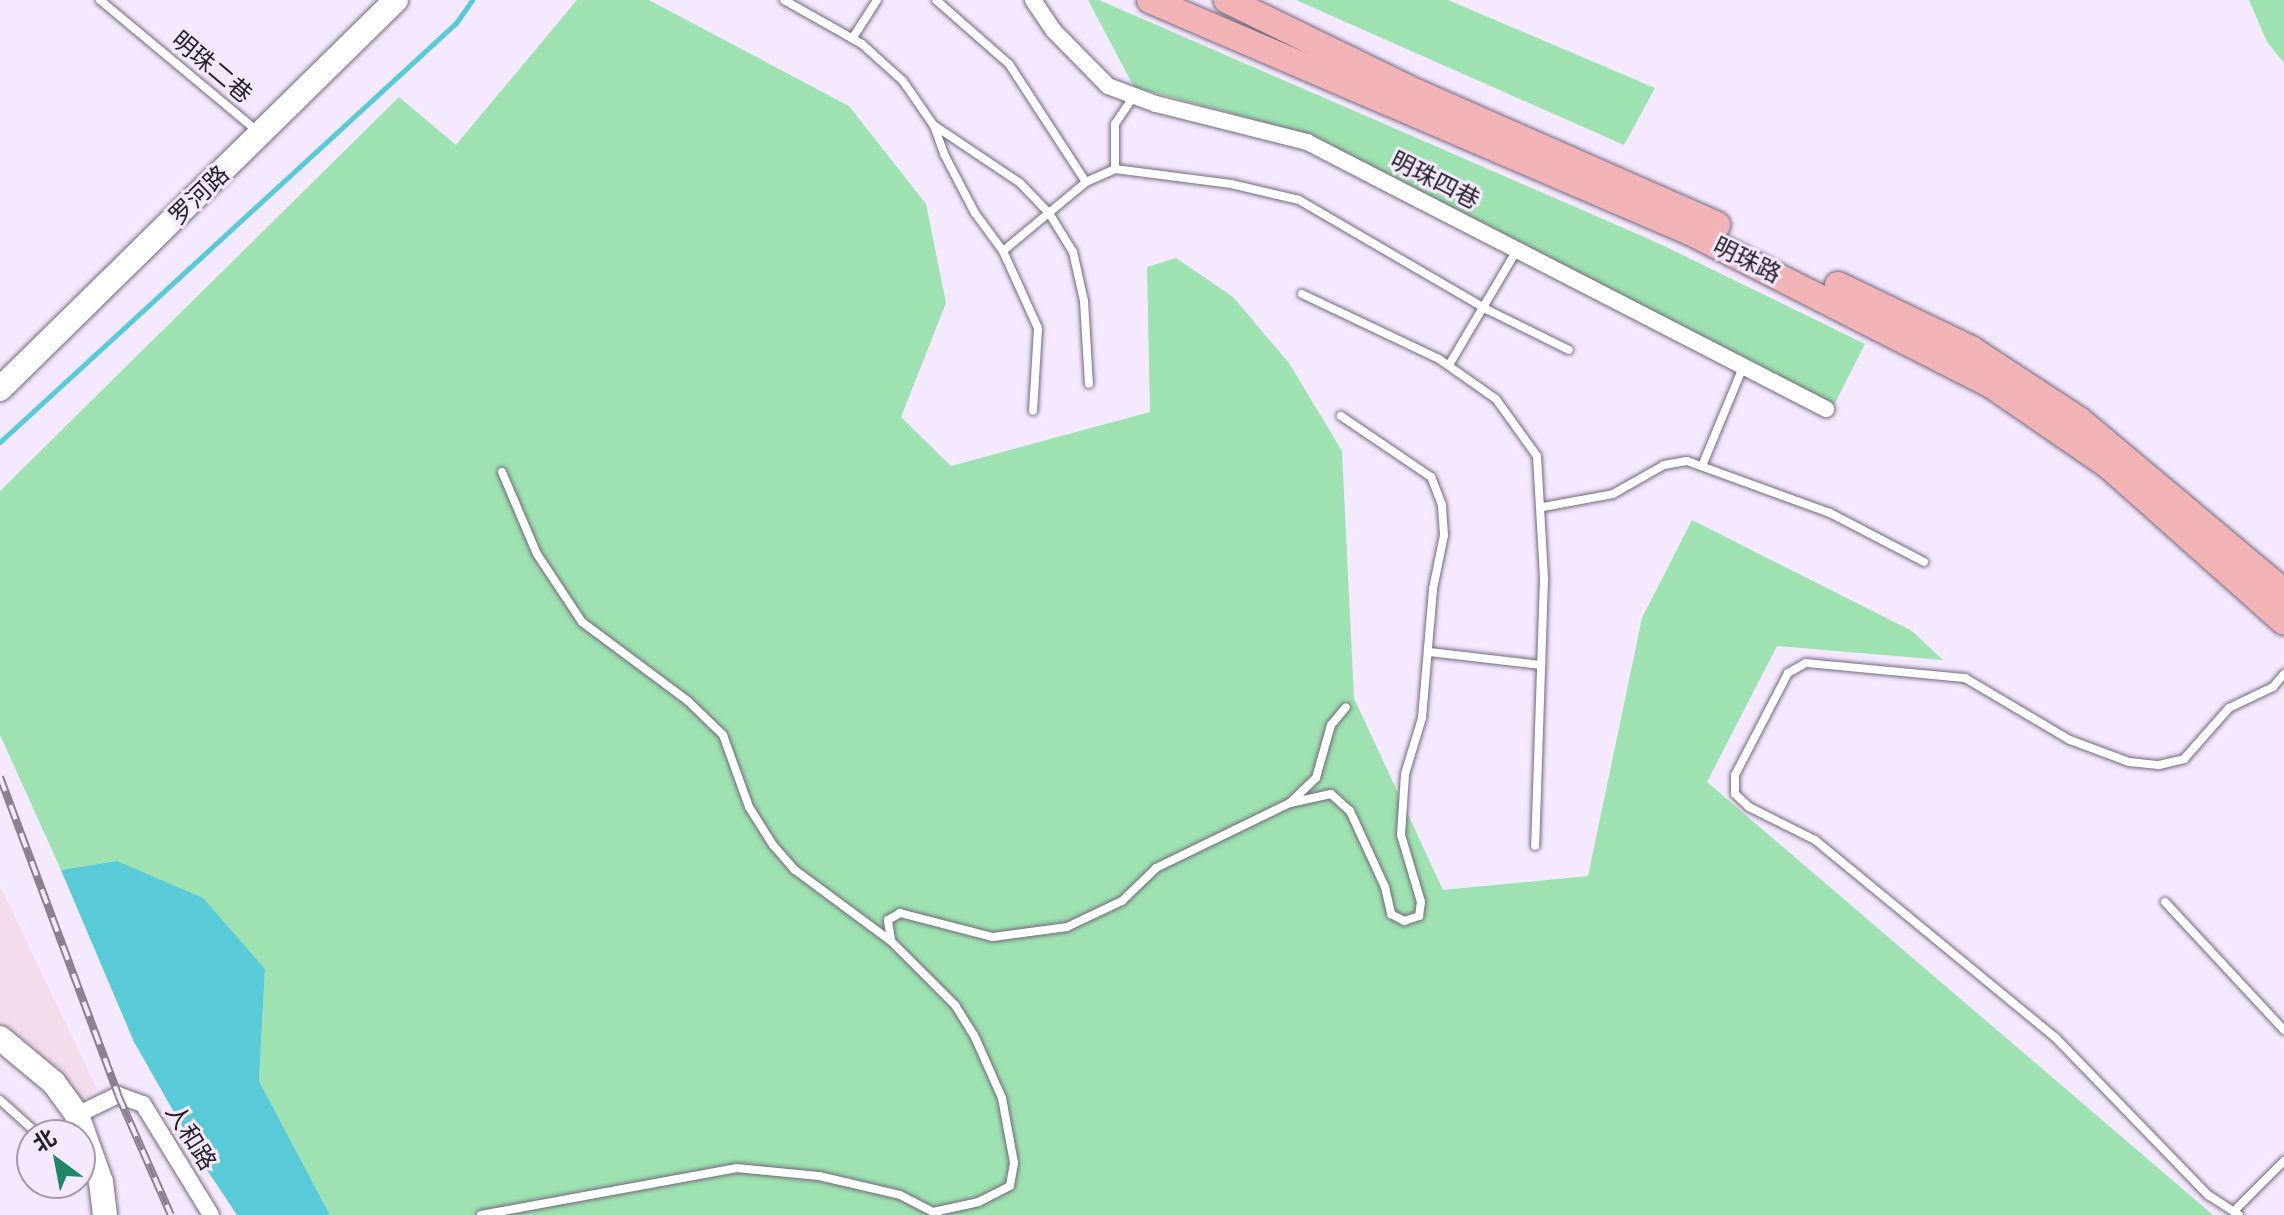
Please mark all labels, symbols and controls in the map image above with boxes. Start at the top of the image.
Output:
street label: 明珠二巷 [166,25,258,109]
street label: 明珠四巷 [1386,145,1484,215]
street label: 罗河路 [163,160,235,230]
street label: 明珠路 [1708,231,1786,289]
street label: 人和路 [160,1099,222,1175]
north arrow [16,1119,96,1199]
text: 北 [27,1122,61,1158]

